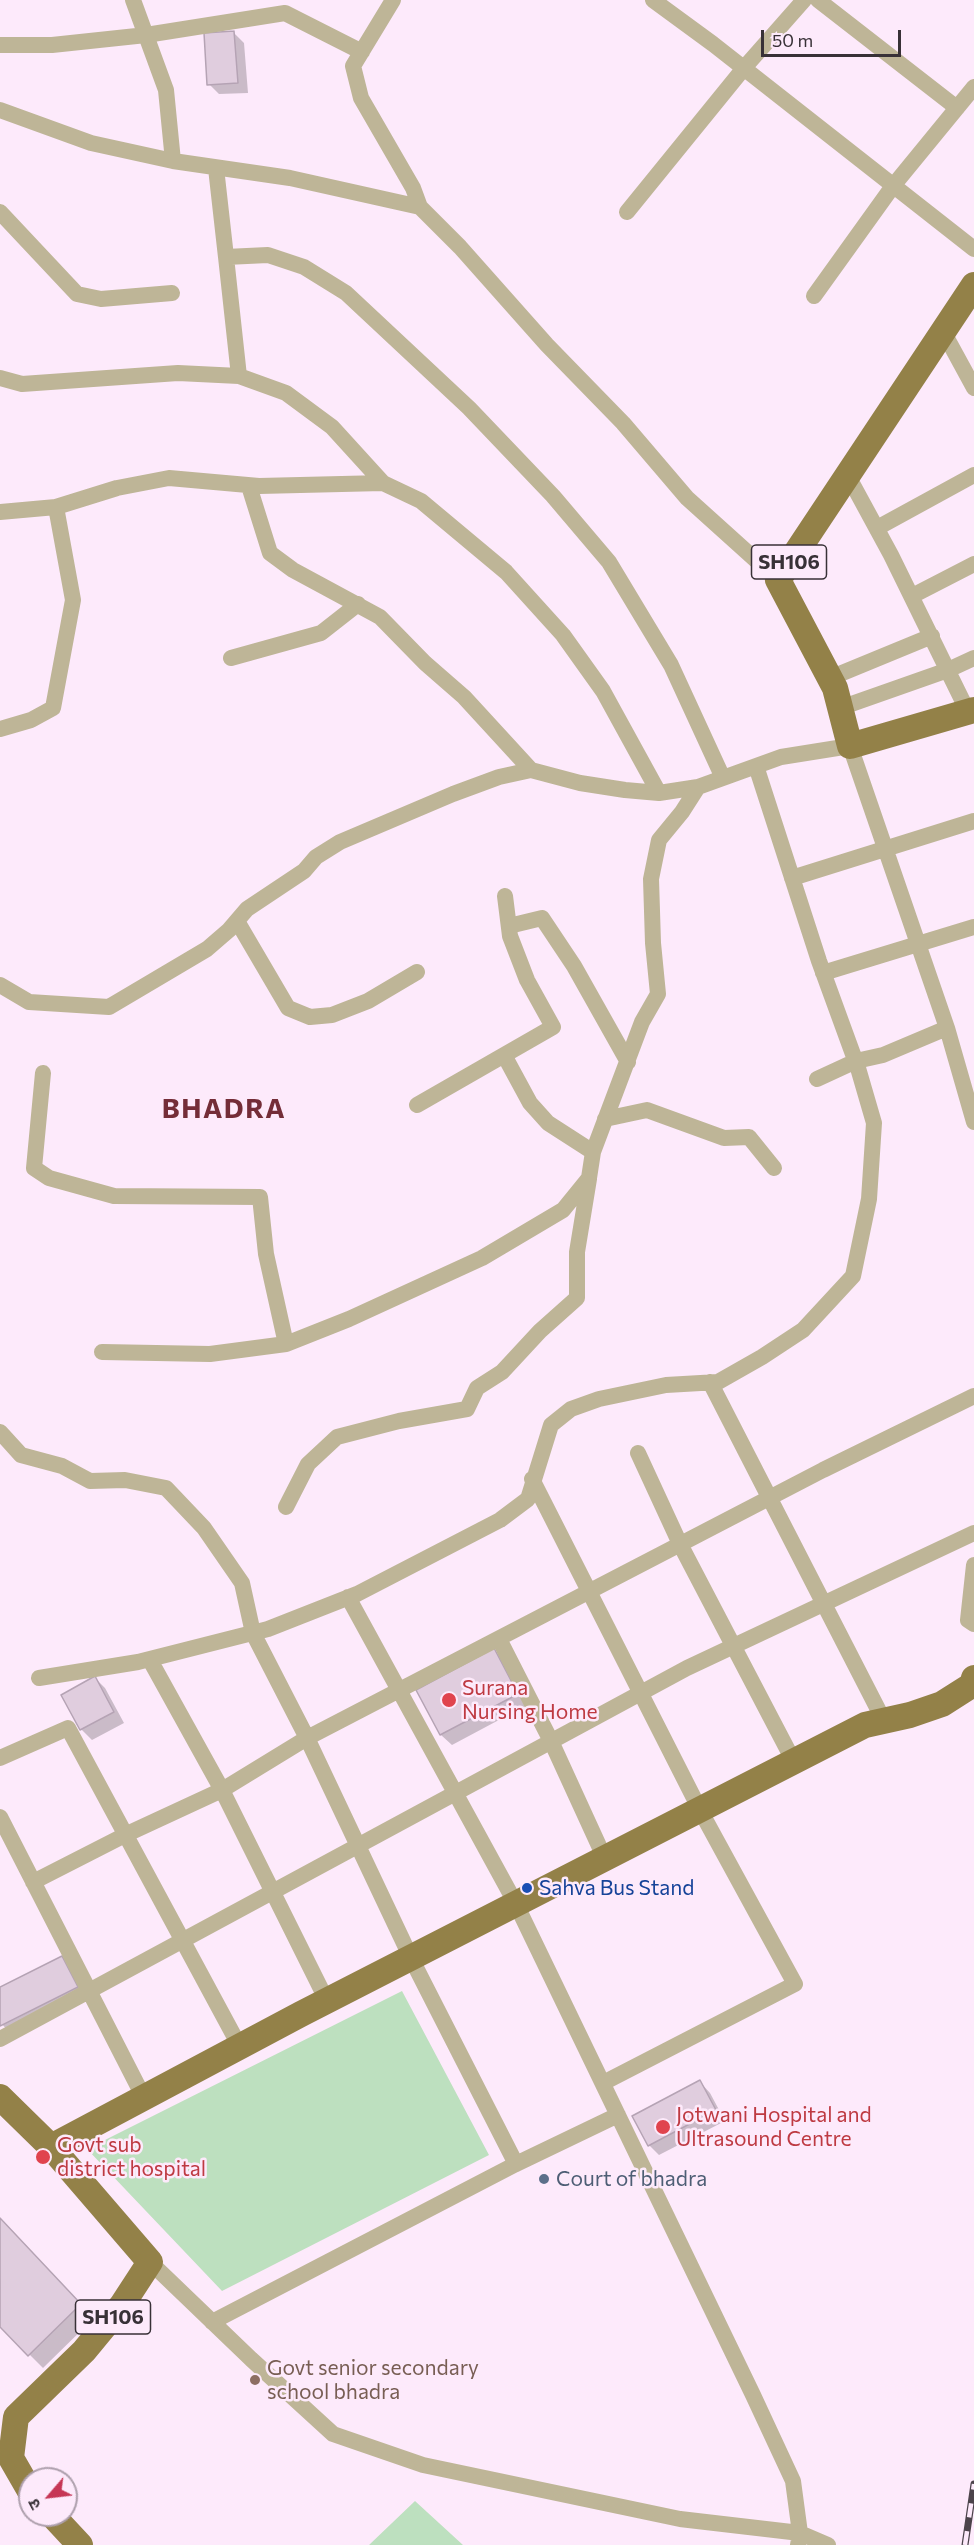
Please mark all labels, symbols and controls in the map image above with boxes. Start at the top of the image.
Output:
scale bar [764,18,904,56]
text: 50 m [772,29,813,51]
road number: SH106 [752,545,826,579]
district label: BHADRA [162,1093,286,1125]
place label: Surana Nursing Home [462,1675,598,1725]
marker: Surana Nursing Home [440,1691,458,1709]
place label: Sahva Bus Stand [539,1875,694,1901]
marker: Sahva Bus Stand [520,1881,534,1895]
place label: Jotwani Hospital and Ultrasound Centre [676,2102,872,2152]
marker: Jotwani Hospital and Ultrasound Centre [654,2118,672,2136]
place label: Govt sub district hospital [57,2132,206,2182]
marker: Govt sub district hospital [34,2148,52,2166]
place label: Court of bhadra [556,2166,707,2192]
marker: Court of bhadra [537,2172,551,2186]
road number: SH106 [76,2300,150,2334]
place label: Govt senior secondary school bhadra [267,2355,479,2405]
marker: Govt senior secondary school bhadra [248,2373,262,2387]
north arrow [18,2467,78,2527]
text: उ [23,2496,44,2513]

